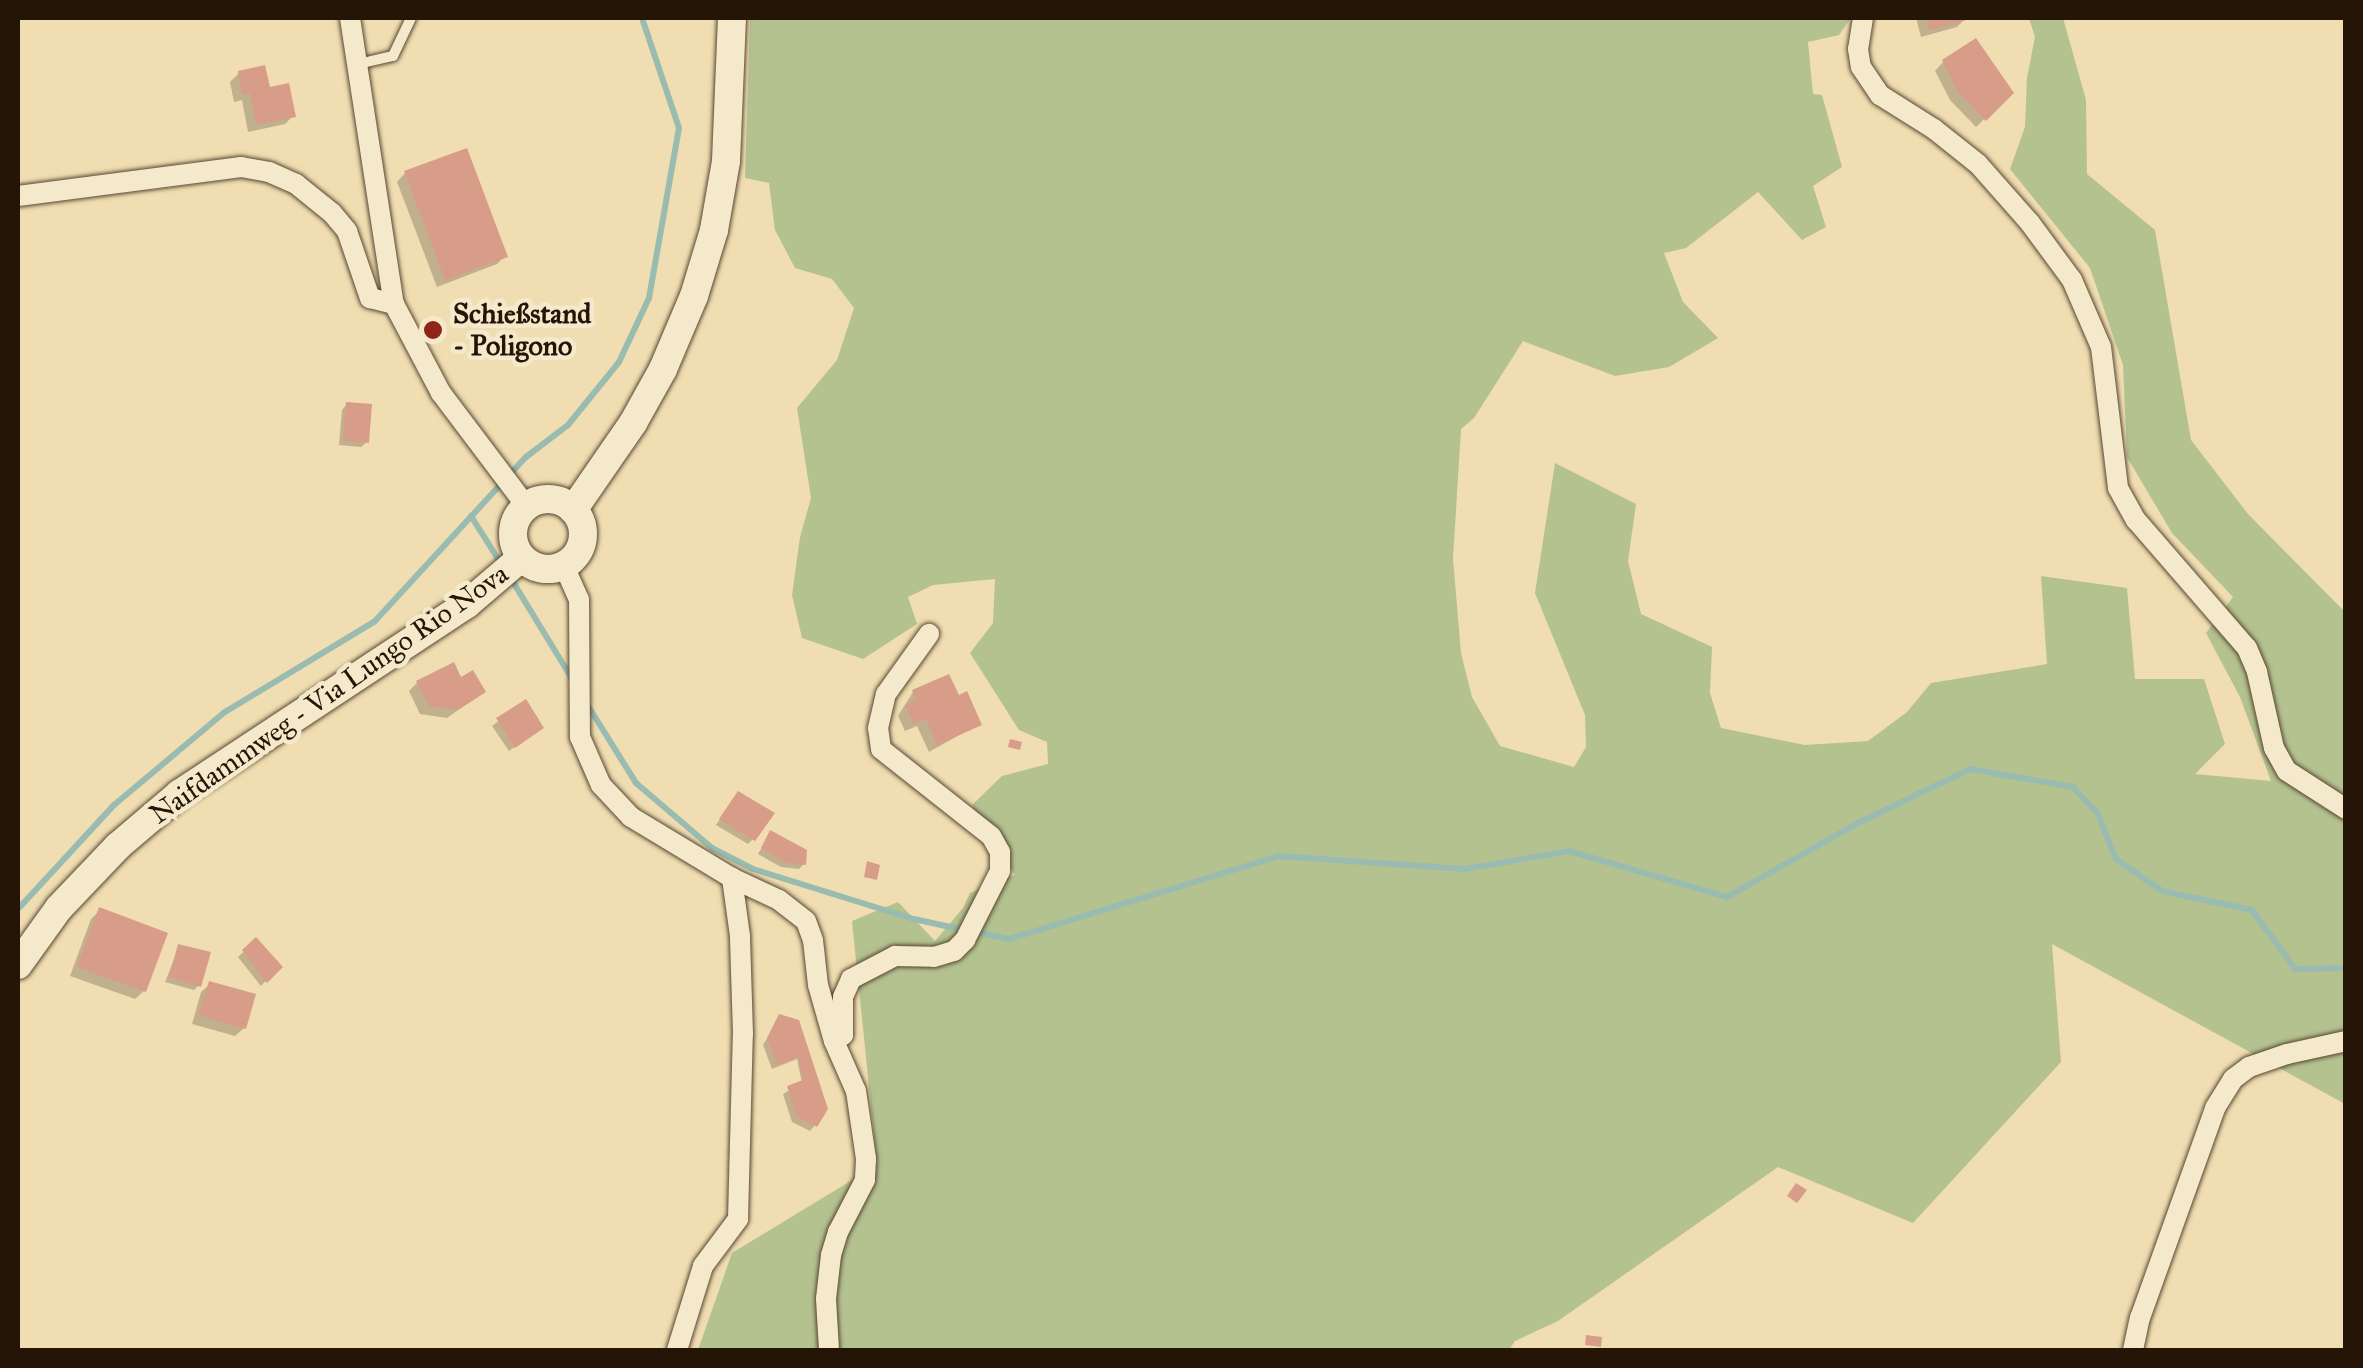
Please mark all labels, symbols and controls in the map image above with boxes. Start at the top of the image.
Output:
place label: Schießstand - Poligono [453,297,591,363]
marker: Schießstand - Poligono [422,319,444,341]
street label: Naifdammweg - Via Lungo Rio Nova [143,557,515,831]

